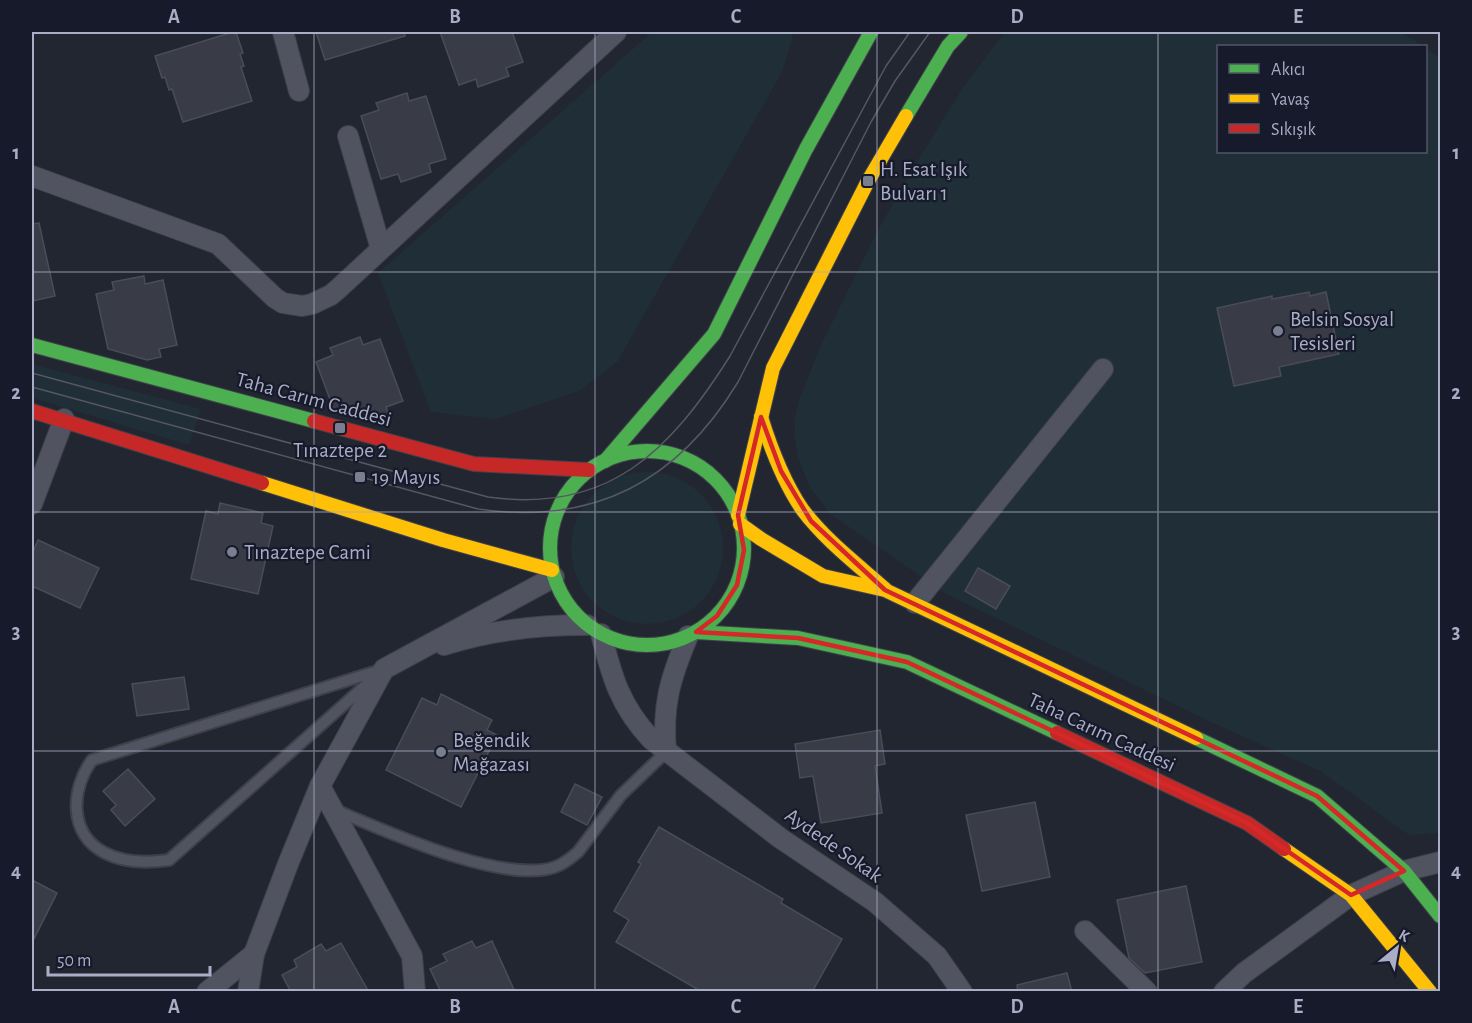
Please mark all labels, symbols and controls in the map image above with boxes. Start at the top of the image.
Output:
text: A [168,7,180,27]
text: B [449,7,461,27]
text: C [731,7,742,27]
text: D [1010,7,1024,27]
text: E [1293,7,1303,27]
legend [1217,45,1427,153]
text: Akıcı [1271,61,1305,79]
text: Yavaş [1271,91,1310,109]
text: Sıkışık [1271,121,1316,139]
text: 1 [12,143,20,163]
text: 1 [1452,143,1460,163]
place label: H. Esat Işık Bulvarı 1 [880,159,968,204]
marker: H. Esat Işık Bulvarı 1 [861,174,875,188]
place label: Belsin Sosyal Tesisleri [1290,309,1394,354]
marker: Belsin Sosyal Tesisleri [1271,324,1285,338]
street label: Taha Carım Caddesi [234,369,394,430]
text: 2 [11,383,21,403]
text: 2 [1451,383,1461,403]
marker: Tınaztepe 2 [333,421,347,435]
place label: Tınaztepe 2 [293,440,387,461]
place label: 19 Mayıs [372,467,440,488]
marker: 19 Mayıs [353,470,367,484]
place label: Tınaztepe Cami [244,542,371,563]
marker: Tınaztepe Cami [225,545,239,559]
text: 3 [12,622,20,642]
text: 3 [1452,622,1460,642]
street label: Taha Carım Caddesi [1025,689,1179,776]
place label: Beğendik Mağazası [453,730,530,775]
marker: Beğendik Mağazası [434,745,448,759]
street label: Aydede Sokak [781,804,886,887]
text: 4 [11,861,21,881]
text: 4 [1451,861,1461,881]
north arrow [1367,918,1427,978]
text: K [1396,927,1413,945]
scale bar [48,939,210,977]
text: 50 m [57,952,91,970]
text: A [168,997,180,1017]
text: B [449,997,461,1017]
text: C [731,997,742,1017]
text: D [1010,997,1024,1017]
text: E [1293,997,1303,1017]

